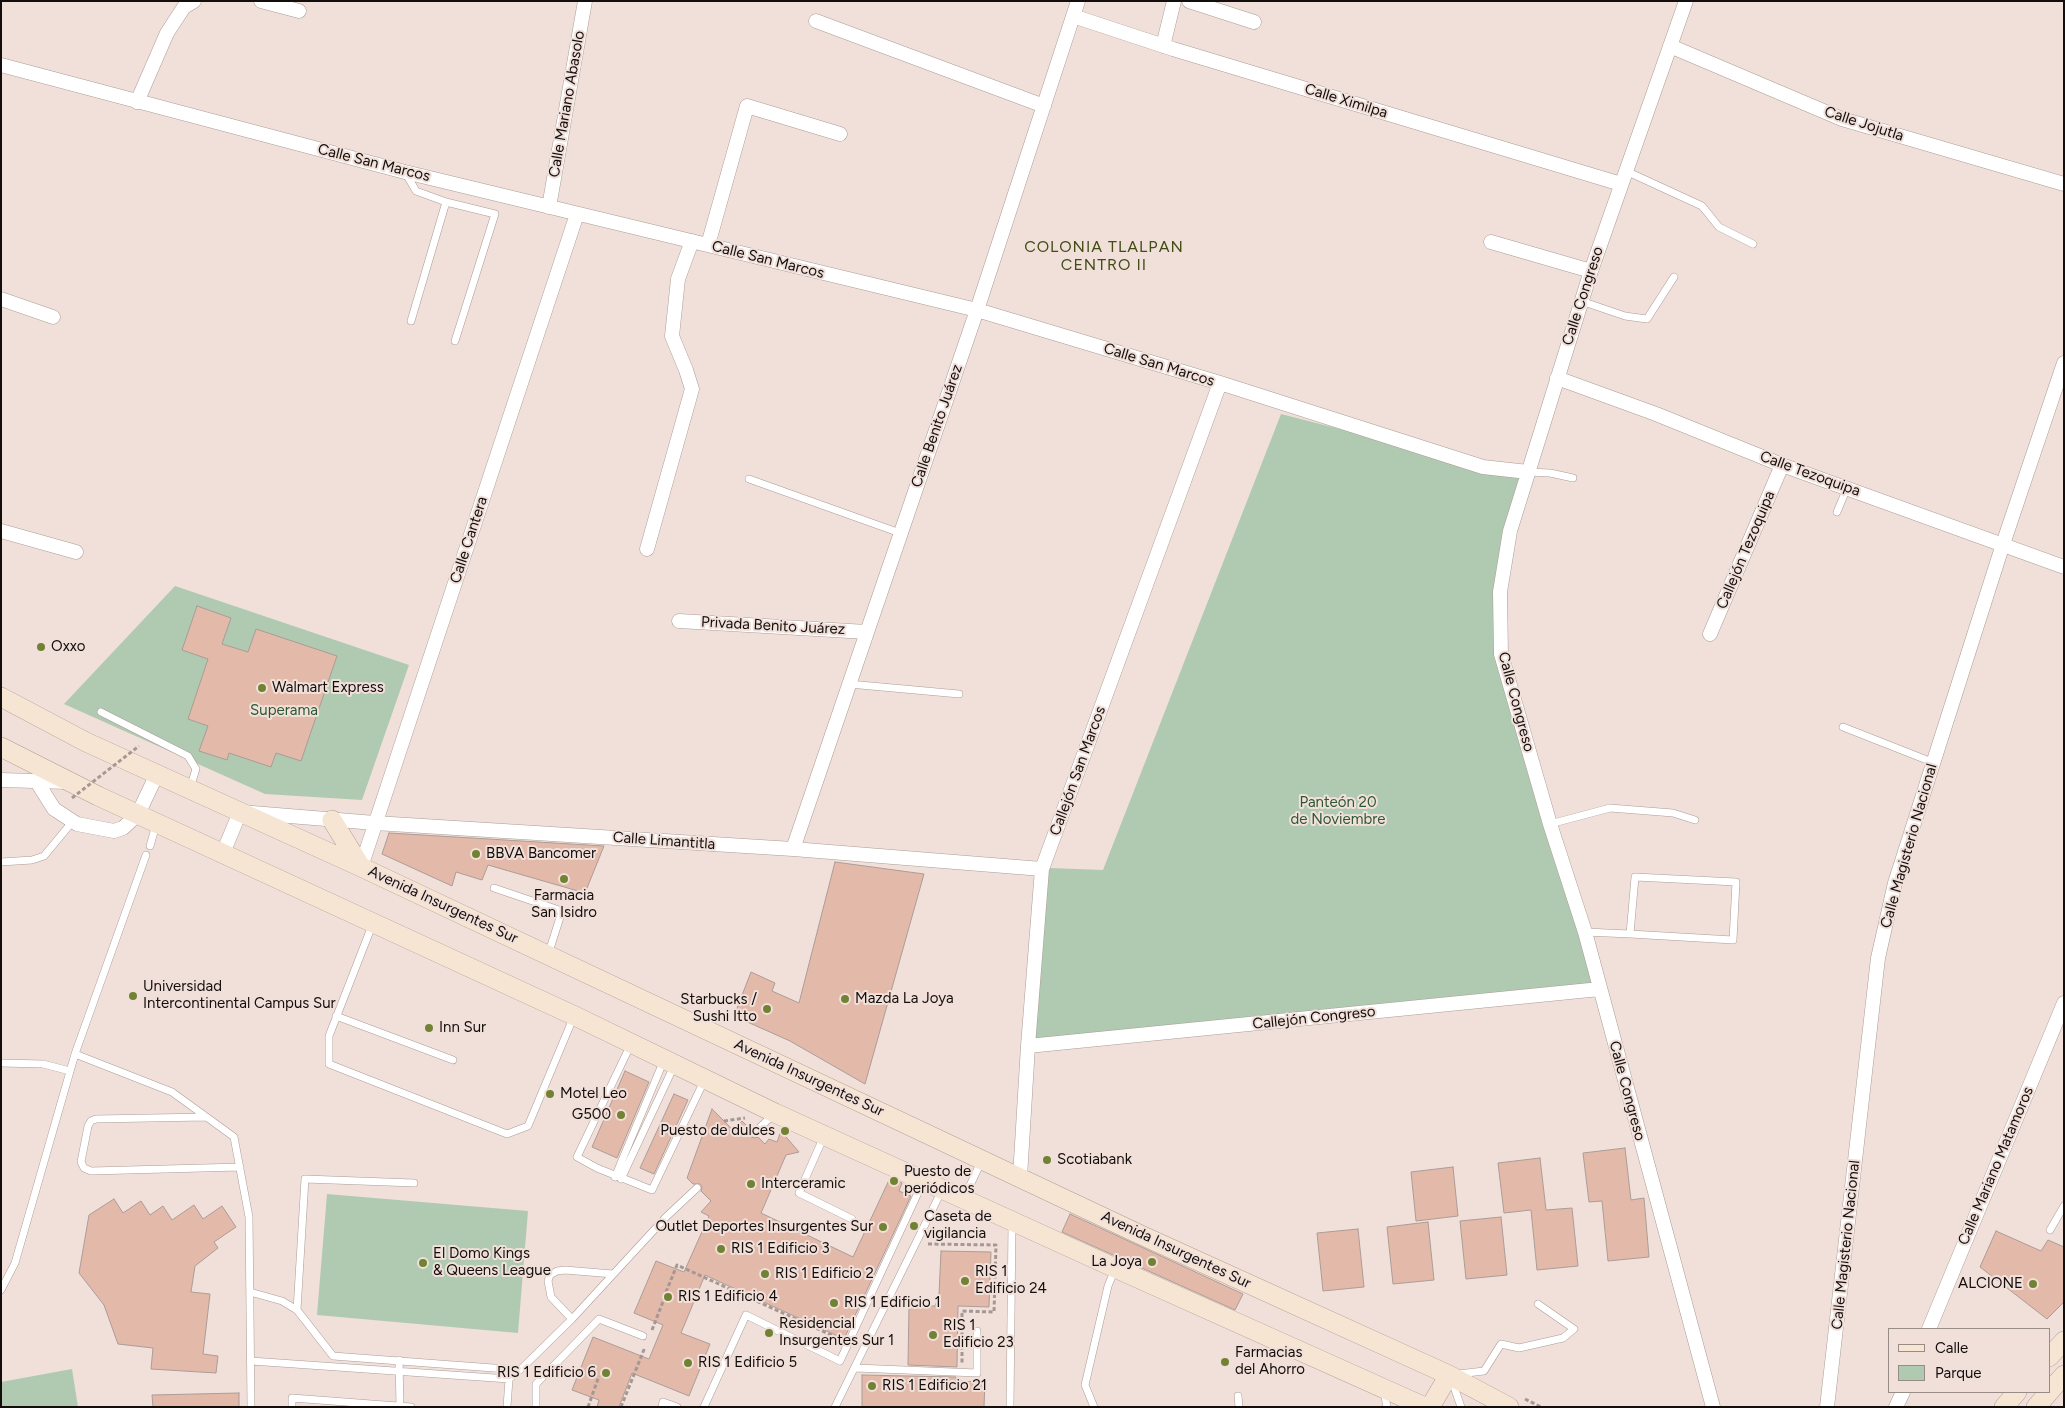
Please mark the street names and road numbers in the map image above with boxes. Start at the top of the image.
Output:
street label: Calle Mariano Abasolo [545,29,589,179]
street label: Calle Ximilpa [1302,80,1390,122]
street label: Calle Jojutla [1822,103,1906,145]
street label: Calle San Marcos [316,140,432,186]
street label: Calle San Marcos [710,237,826,283]
street label: Calle Congreso [1559,244,1607,348]
street label: Calle San Marcos [1101,340,1217,390]
street label: Calle Benito Juárez [908,362,966,490]
street label: Calle Tezoquipa [1757,447,1863,501]
street label: Callejón Tezoquipa [1713,488,1779,612]
street label: Calle Cantera [446,494,492,586]
street label: Privada Benito Juárez [701,613,845,639]
street label: Calle Congreso [1494,650,1538,754]
street label: Callejón San Marcos [1046,704,1110,838]
street label: Calle Magisterio Nacional [1877,762,1941,930]
street label: Calle Limantitla [612,828,716,854]
street label: Avenida Insurgentes Sur [365,862,521,948]
street label: Callejón Congreso [1252,1003,1376,1033]
street label: Avenida Insurgentes Sur [731,1035,887,1121]
street label: Calle Congreso [1605,1039,1649,1143]
street label: Calle Mariano Matamoros [1954,1084,2038,1248]
street label: Calle Magisterio Nacional [1828,1159,1864,1331]
street label: Avenida Insurgentes Sur [1098,1207,1254,1293]

